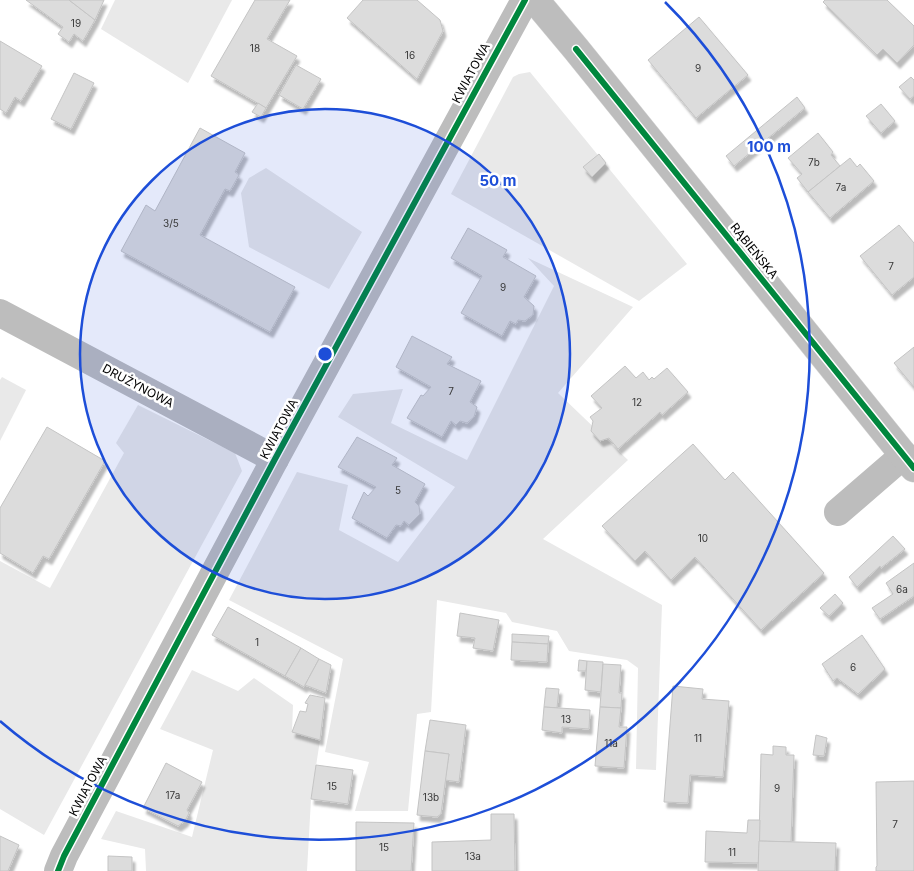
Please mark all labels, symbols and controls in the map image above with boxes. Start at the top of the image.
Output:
house number: 19 [71,17,81,29]
street label: KWIATOWA [448,40,493,106]
house number: 18 [250,42,260,54]
house number: 16 [405,49,415,61]
house number: 9 [695,62,701,74]
text: 100 m [747,137,791,156]
house number: 7b [808,156,820,168]
text: 50 m [480,171,516,190]
house number: 7a [836,181,846,193]
house number: 3/5 [163,217,179,229]
street label: RĄBIEŃSKA [727,220,781,282]
house number: 7 [888,260,894,272]
house number: 9 [500,281,506,293]
centre of rings [316,345,334,363]
street label: DRUŻYNOWA [100,360,176,411]
house number: 7 [448,385,454,397]
street label: KWIATOWA [256,396,301,462]
house number: 12 [632,396,642,408]
house number: 5 [395,484,401,496]
house number: 10 [698,532,708,544]
house number: 6a [896,583,908,595]
house number: 1 [255,636,259,648]
house number: 6 [850,661,856,673]
house number: 13 [561,713,571,725]
house number: 11 [694,732,702,744]
house number: 11a [604,737,618,749]
street label: KWIATOWA [65,753,110,819]
house number: 15 [327,780,337,792]
house number: 9 [774,782,780,794]
house number: 17a [166,789,180,801]
house number: 13b [423,791,439,803]
house number: 7 [892,818,898,830]
house number: 15 [379,841,389,853]
house number: 11 [728,846,736,858]
house number: 13a [465,850,481,862]

